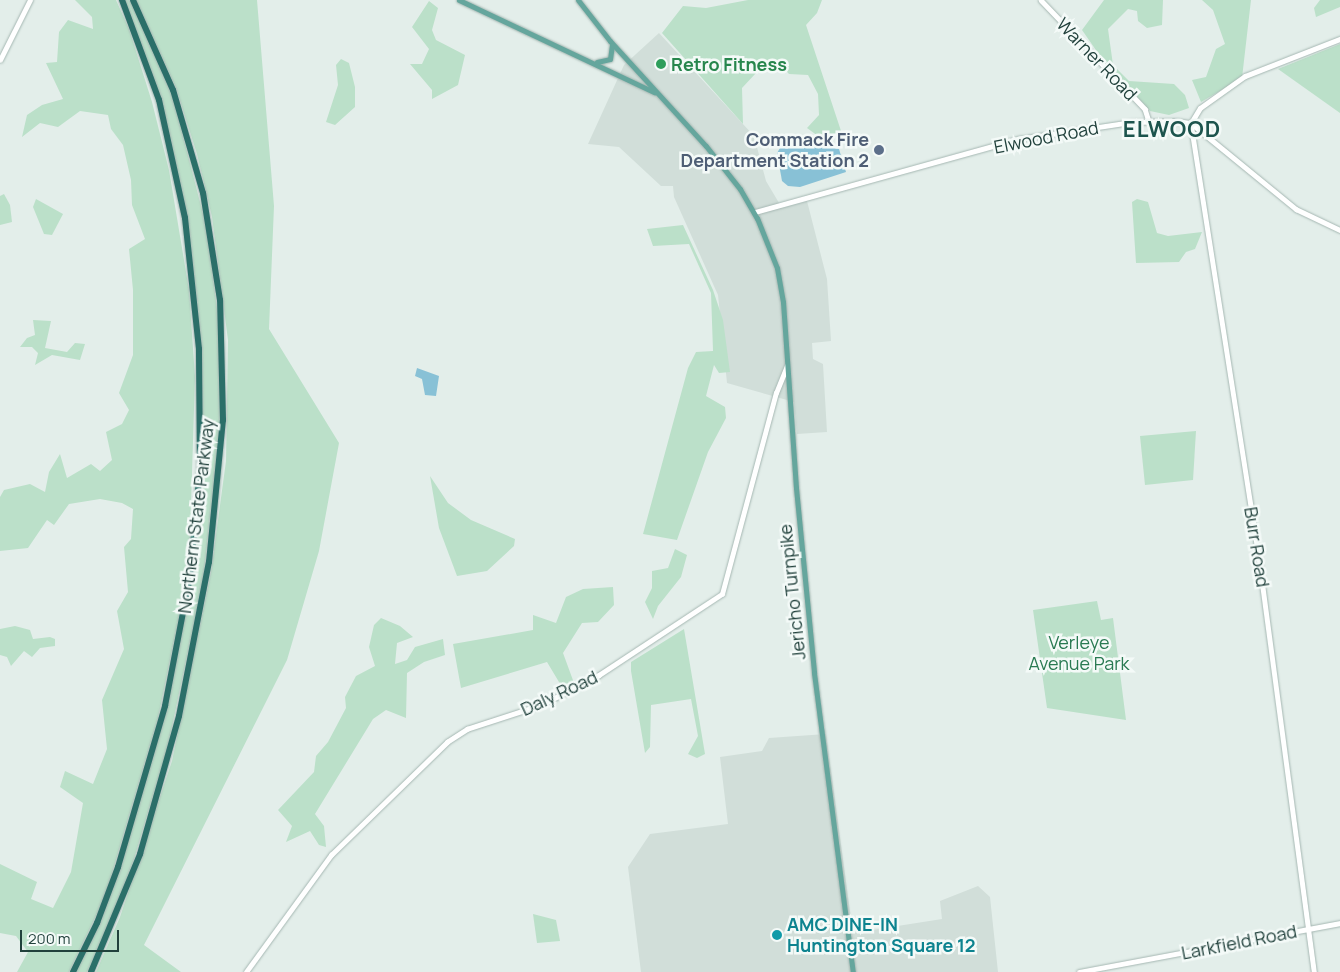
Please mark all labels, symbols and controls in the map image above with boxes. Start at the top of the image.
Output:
street label: Warner Road [1052,13,1142,105]
place label: Retro Fitness [671,53,787,75]
marker: Retro Fitness [655,58,667,70]
street label: Elwood Road [992,116,1100,158]
district label: ELWOOD [1122,117,1222,143]
place label: Commack Fire Department Station 2 [681,129,869,172]
marker: Commack Fire Department Station 2 [873,144,885,156]
street label: Northern State Parkway [173,417,219,615]
street label: Burr Road [1240,505,1274,589]
street label: Jericho Turnpike [774,523,810,661]
park label: Verleye Avenue Park [1028,632,1130,674]
street label: Daly Road [517,666,601,720]
place label: AMC DINE-IN Huntington Square 12 [787,914,976,956]
scale bar [22,920,121,952]
street label: Larkfield Road [1179,920,1299,964]
text: 200 m [28,928,71,949]
marker: AMC DINE-IN Huntington Square 12 [771,929,783,941]

